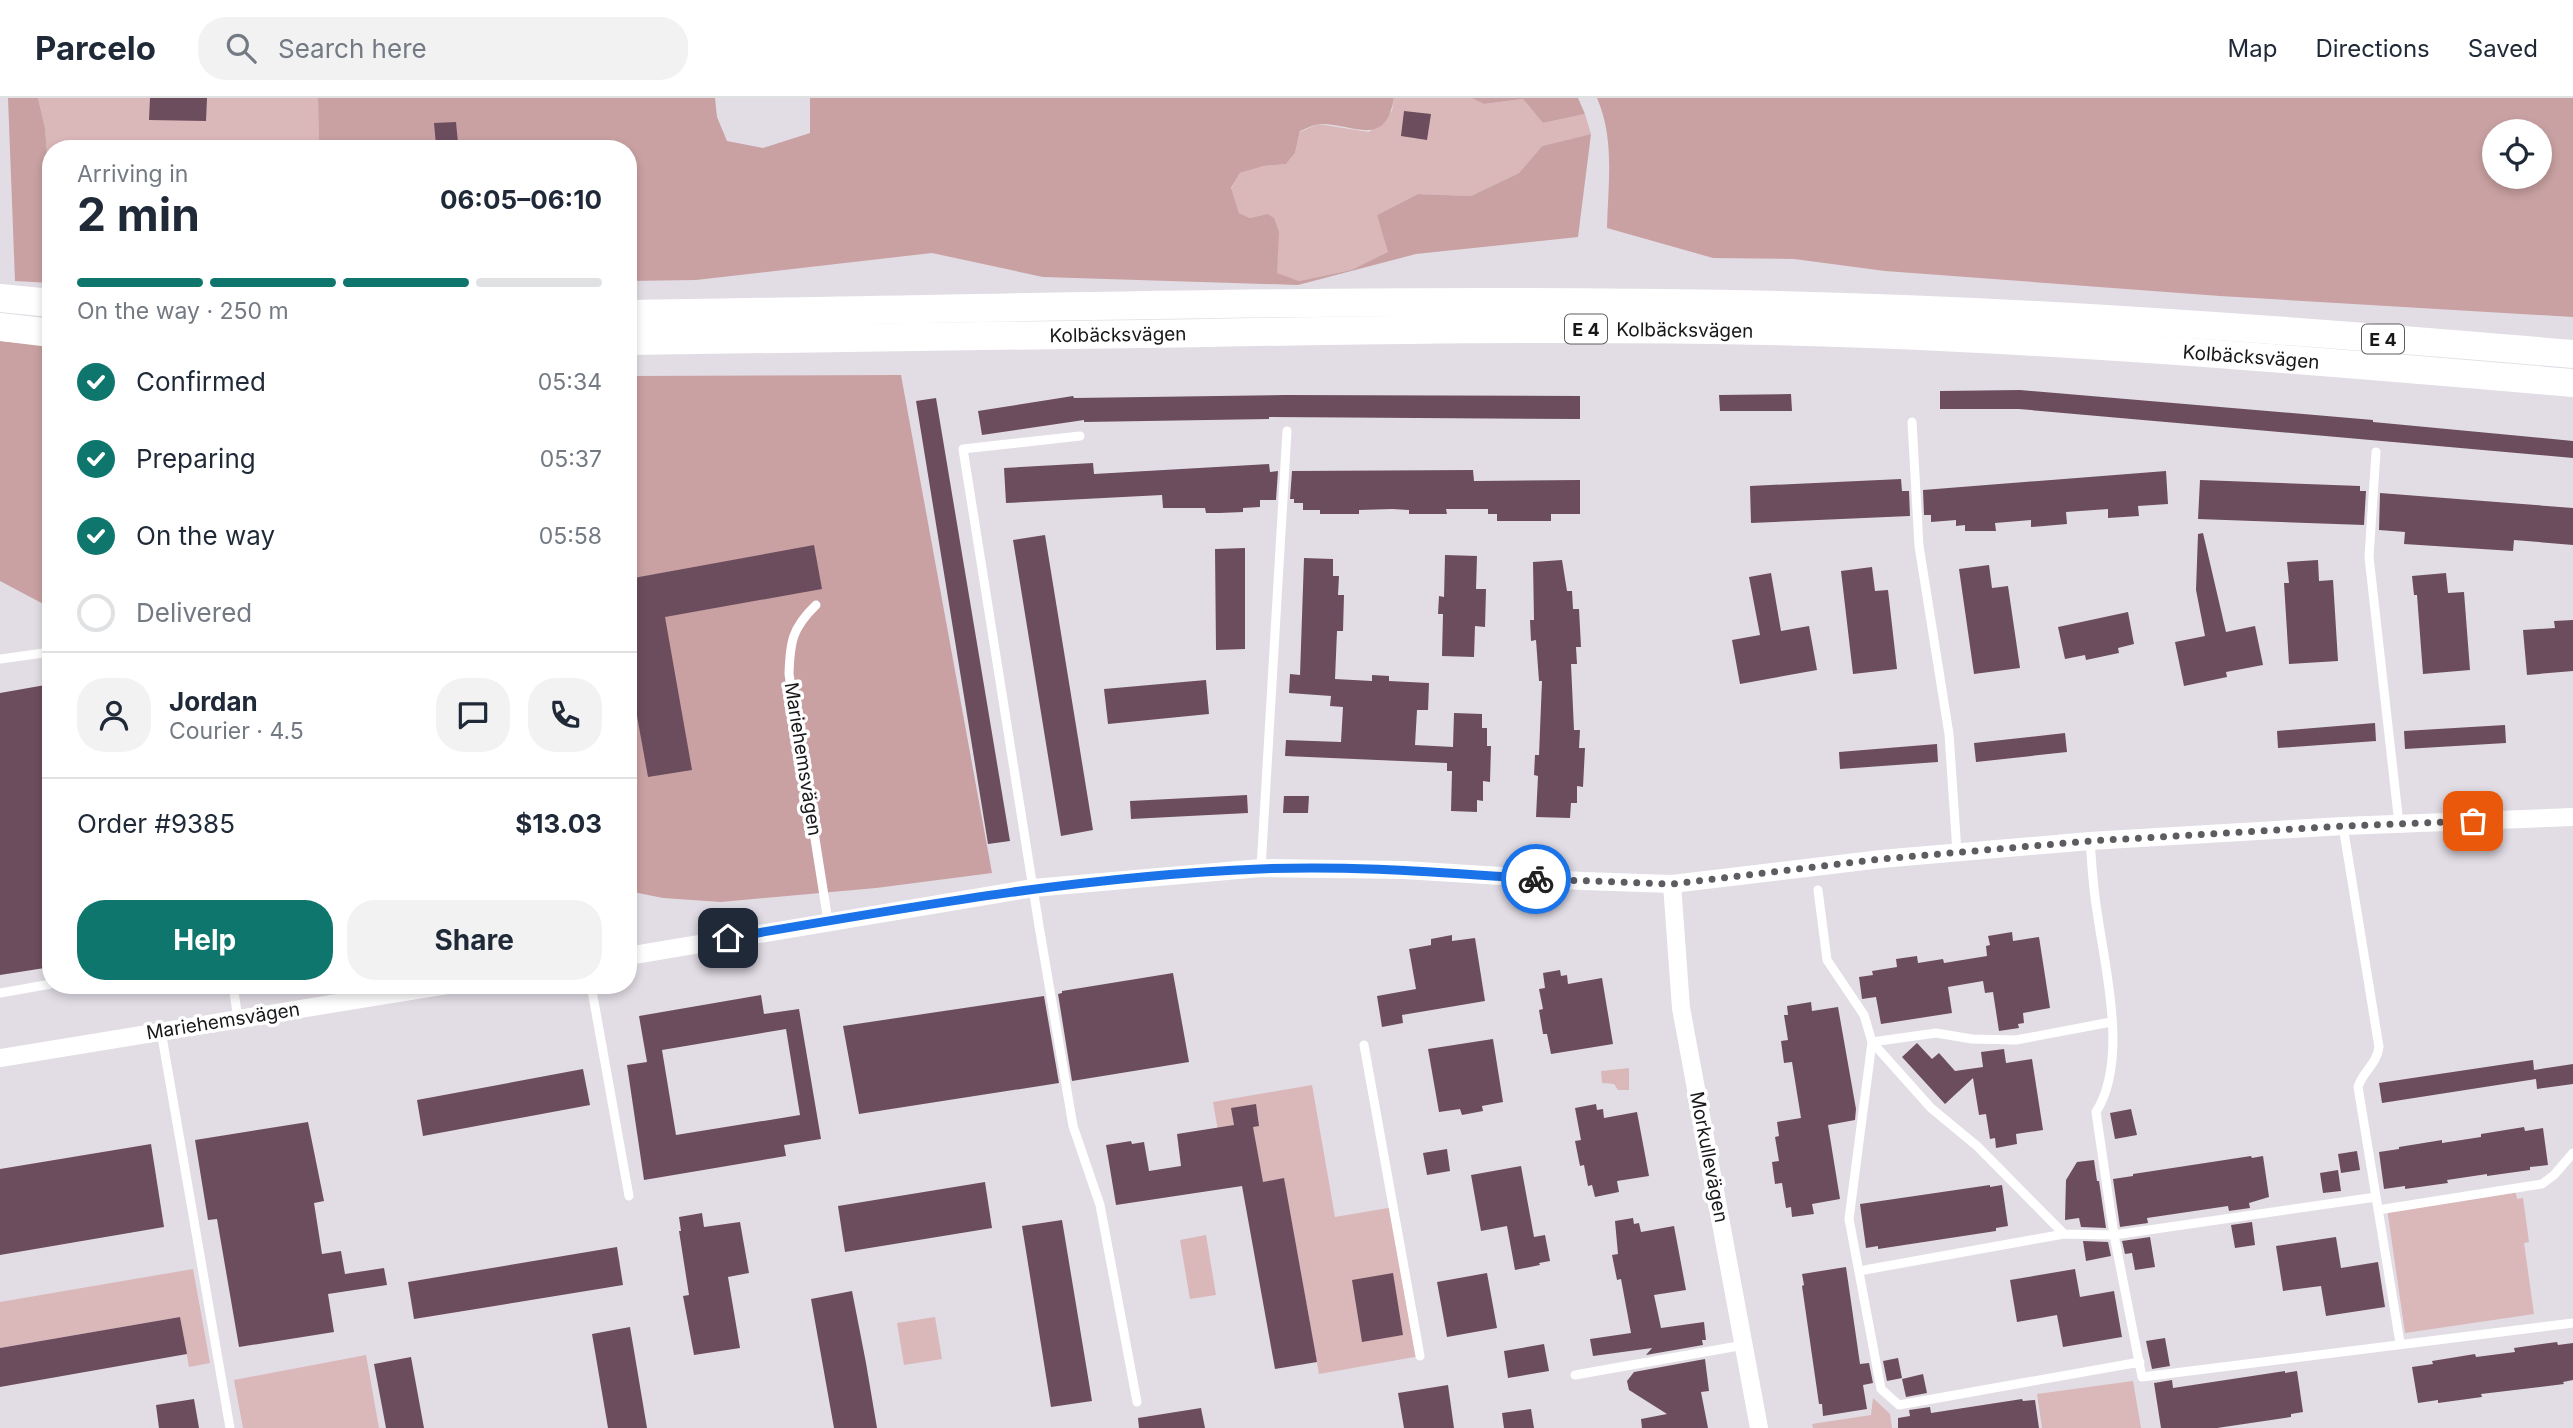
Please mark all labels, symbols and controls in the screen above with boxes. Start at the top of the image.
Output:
search box [198,17,688,80]
text: Parcelo [35,28,156,68]
icon: search [222,29,260,67]
text: Search here [278,33,427,64]
text: Map [2228,34,2277,63]
text: Directions [2315,34,2430,63]
text: Saved [2468,34,2538,63]
map controls [2482,119,2552,189]
button: locate [2482,119,2552,189]
text: Arriving in [77,160,188,188]
text: 06:05–06:10 [440,184,602,215]
text: 2 min [77,186,200,242]
text: On the way · 250 m [77,297,289,325]
road number: E 4 [1565,314,1607,344]
street label: Kolbäcksvägen [1616,318,1754,342]
street label: Kolbäcksvägen [1049,322,1187,347]
road number: E 4 [2362,325,2404,354]
street label: Kolbäcksvägen [2182,340,2320,373]
icon: check [77,363,115,401]
text: Confirmed [136,366,266,397]
text: 05:34 [538,368,602,396]
icon: check [77,440,115,478]
text: Preparing [136,443,256,474]
text: 05:37 [540,445,602,473]
icon: check [77,517,115,555]
text: On the way [136,520,275,551]
text: 05:58 [539,522,602,550]
text: Delivered [136,597,252,628]
button: person [77,678,151,752]
button: chat [436,678,510,752]
button: phone [528,678,602,752]
street label: Mariehemsvägen [780,681,826,837]
text: Jordan [169,686,258,717]
text: Courier · 4.5 [169,717,304,745]
pin [2443,791,2503,851]
icon: bag [2454,802,2492,840]
text: Order #9385 [77,808,235,839]
text: $13.03 [515,808,602,839]
courier [1501,844,1571,914]
icon: bike [1517,860,1555,898]
button: Help [77,900,333,980]
button: Share [347,900,602,980]
pin [698,908,758,968]
icon: home [709,919,747,957]
street label: Mariehemsvägen [145,998,301,1044]
street label: Morkullevägen [1685,1090,1733,1224]

